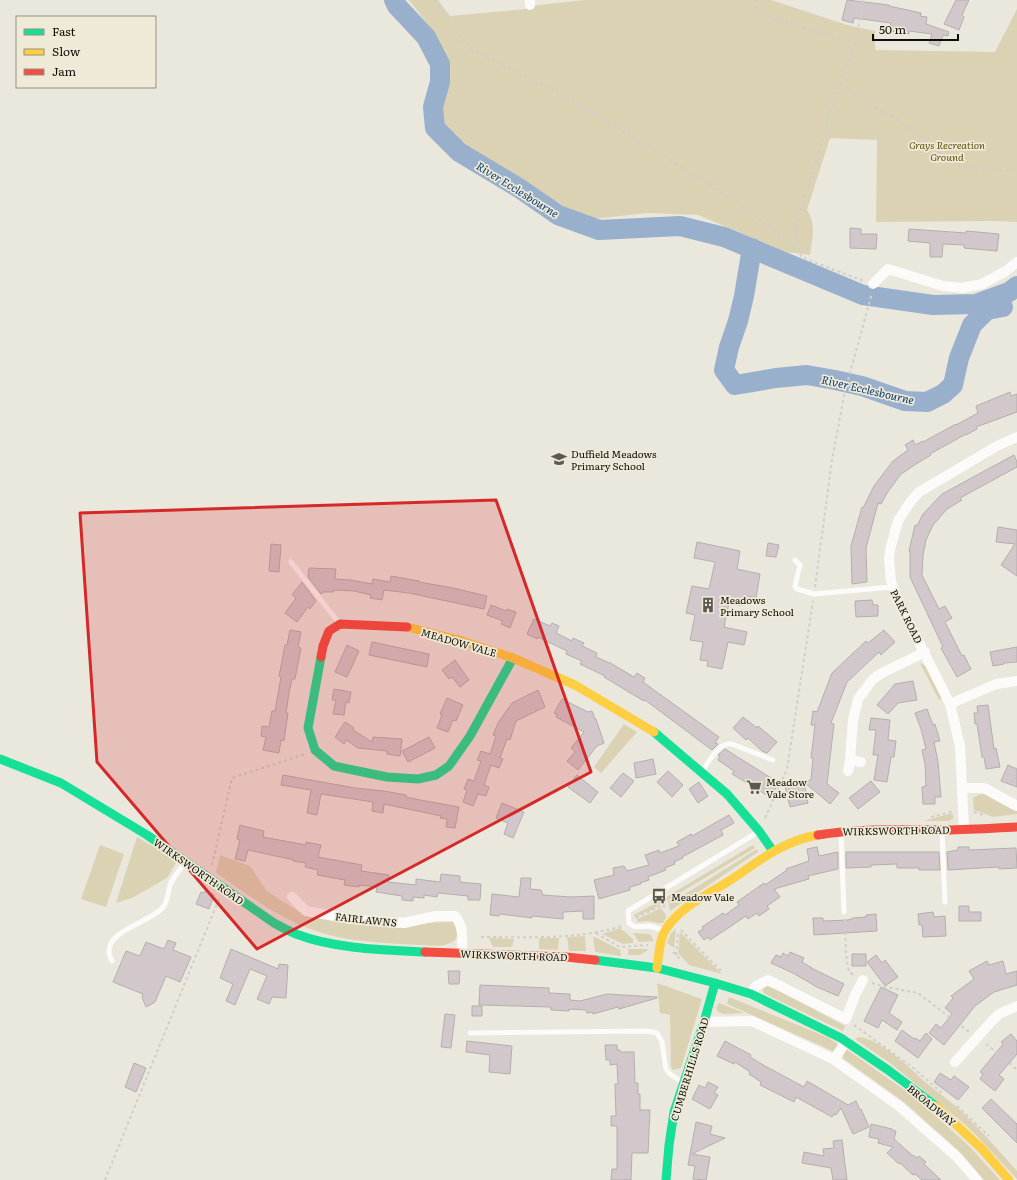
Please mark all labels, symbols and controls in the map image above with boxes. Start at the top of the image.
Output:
legend [16,16,156,88]
scale bar [873,16,958,42]
text: 50 m [879,20,906,38]
text: Fast [52,22,76,40]
text: Slow [52,42,81,60]
text: Jam [52,62,77,80]
park label: Grays Recreation Ground [909,137,985,164]
water label: River Ecclesbourne [474,157,562,221]
water label: River Ecclesbourne [820,371,916,407]
place label: Duffield Meadows Primary School [571,446,657,473]
school or university icon: Duffield Meadows Primary School [550,450,568,468]
street label: PARK ROAD [887,586,927,646]
place label: Meadows Primary School [720,592,795,619]
building icon: Meadows Primary School [699,596,717,614]
street label: MEADOW VALE [419,624,499,660]
place label: Meadow Vale Store [766,774,814,801]
supermarket icon: Meadow Vale Store [745,778,763,796]
street label: WIRKSWORTH ROAD [842,822,950,838]
street label: WIRKSWORTH ROAD [151,834,248,908]
bus stop icon: Meadow Vale [650,887,668,905]
place label: Meadow Vale [671,889,734,904]
street label: FAIRLAWNS [334,908,398,930]
street label: WIRKSWORTH ROAD [460,946,568,964]
street label: CUMBERHILLS ROAD [666,1015,712,1123]
street label: BROADWAY [904,1081,960,1129]

